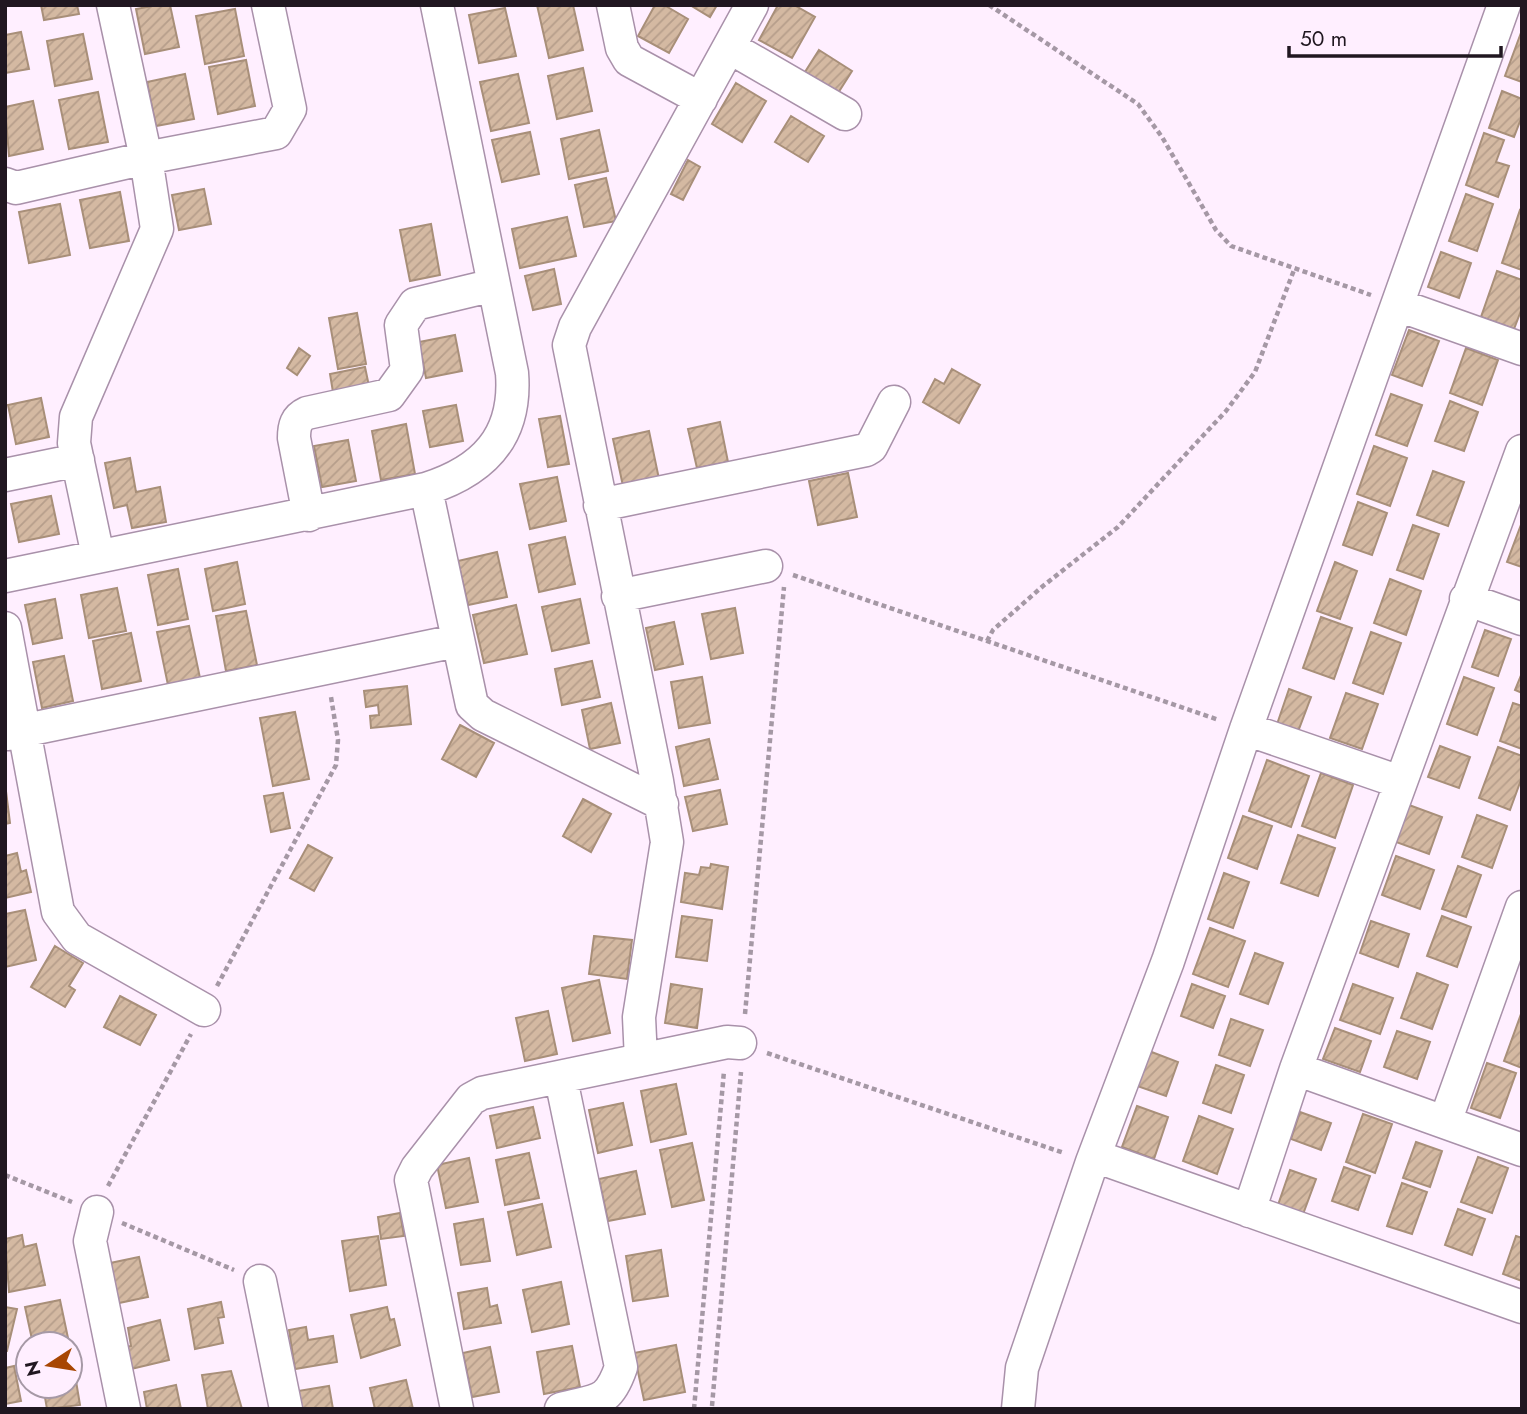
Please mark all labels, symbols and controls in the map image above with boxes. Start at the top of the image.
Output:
scale bar [1289,14,1501,58]
text: 50 m [1300,24,1347,54]
north arrow [14,1330,84,1400]
text: N [18,1358,48,1379]

